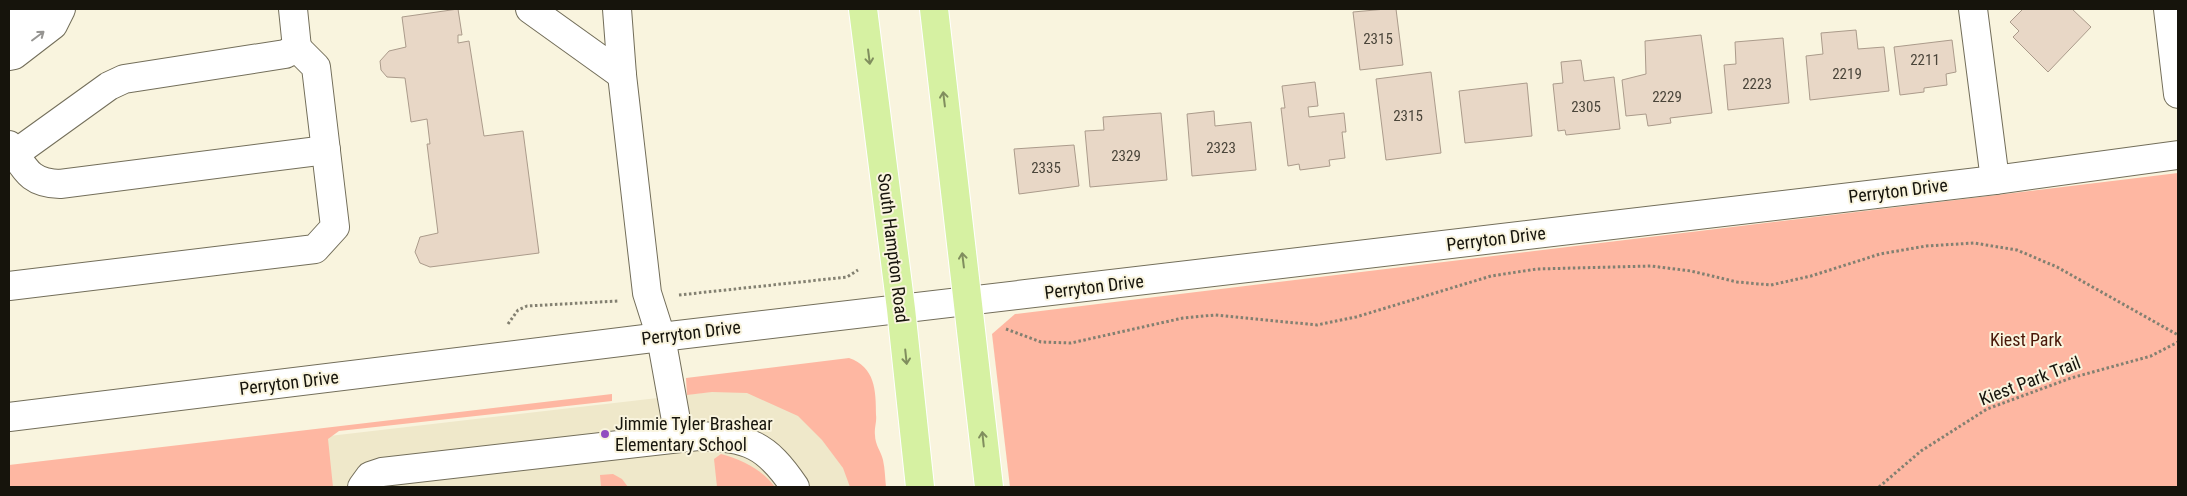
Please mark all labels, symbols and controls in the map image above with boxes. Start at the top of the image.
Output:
house number: 2315 [1363,30,1393,48]
one-way arrow [32,31,45,42]
one-way arrow [864,49,874,65]
house number: 2211 [1910,51,1940,69]
house number: 2219 [1832,65,1862,83]
house number: 2223 [1742,75,1772,93]
house number: 2229 [1652,88,1682,106]
one-way arrow [939,91,949,107]
house number: 2305 [1571,98,1601,116]
house number: 2315 [1393,107,1423,125]
house number: 2323 [1206,139,1236,157]
house number: 2329 [1111,147,1141,165]
house number: 2335 [1031,159,1061,177]
street label: South Hampton Road [874,172,913,324]
street label: Perryton Drive [1847,174,1949,207]
street label: Perryton Drive [1445,222,1547,255]
one-way arrow [958,252,968,268]
street label: Perryton Drive [1043,270,1145,303]
street label: Perryton Drive [640,316,742,349]
park label: Kiest Park [1990,329,2062,350]
one-way arrow [901,349,911,365]
street label: Kiest Park Trail [1976,352,2083,409]
street label: Perryton Drive [238,366,340,399]
place label: Jimmie Tyler Brashear Elementary School [615,413,773,455]
marker: Jimmie Tyler Brashear Elementary School [599,428,611,440]
one-way arrow [979,431,988,447]

